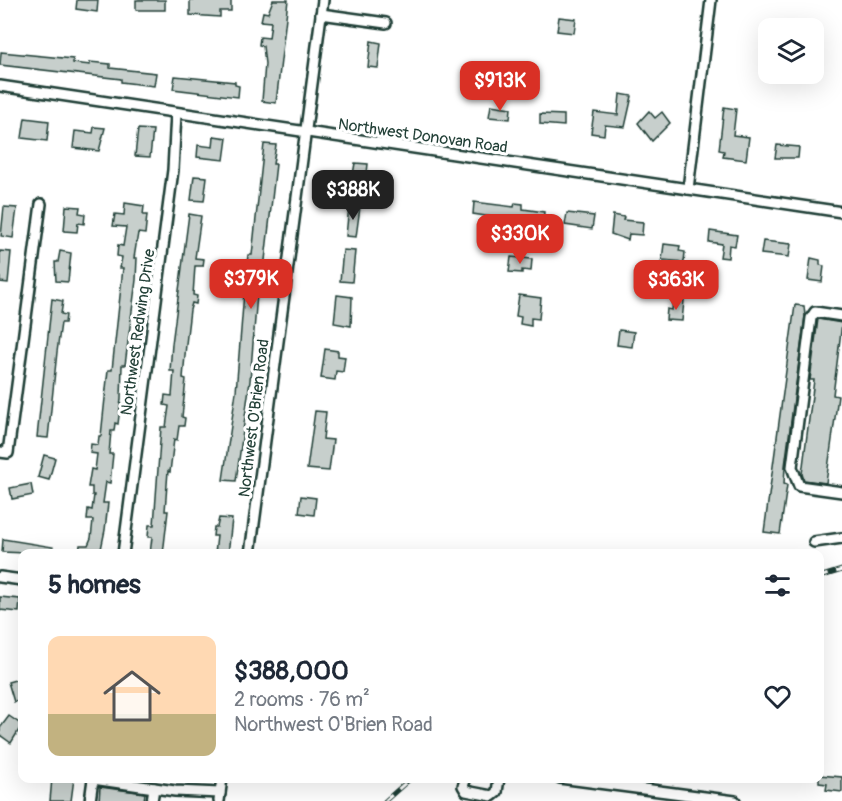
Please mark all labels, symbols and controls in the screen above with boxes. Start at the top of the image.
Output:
map controls [758,18,824,84]
button: layers [758,18,824,84]
pin: $913K [458,61,542,112]
text: $913K [474,68,526,93]
street label: Northwest Donovan Road [337,114,509,158]
pin: $388K [311,170,395,221]
text: $388K [326,177,380,202]
pin: $330K [478,214,562,265]
text: $330K [491,221,549,246]
street label: Northwest Redwing Drive [116,247,160,417]
pin: $379K [209,259,293,310]
pin: $363K [634,260,718,311]
text: $379K [224,266,278,291]
text: $363K [648,267,704,292]
street label: Northwest O'Brien Road [234,338,274,498]
text: 5 homes [48,569,141,601]
icon: filters [761,569,794,602]
text: $388,000 [234,655,349,687]
icon: home [96,660,168,732]
icon: heart [761,680,794,713]
text: 2 rooms · 76 m² [234,687,370,712]
text: Northwest O'Brien Road [234,712,433,737]

